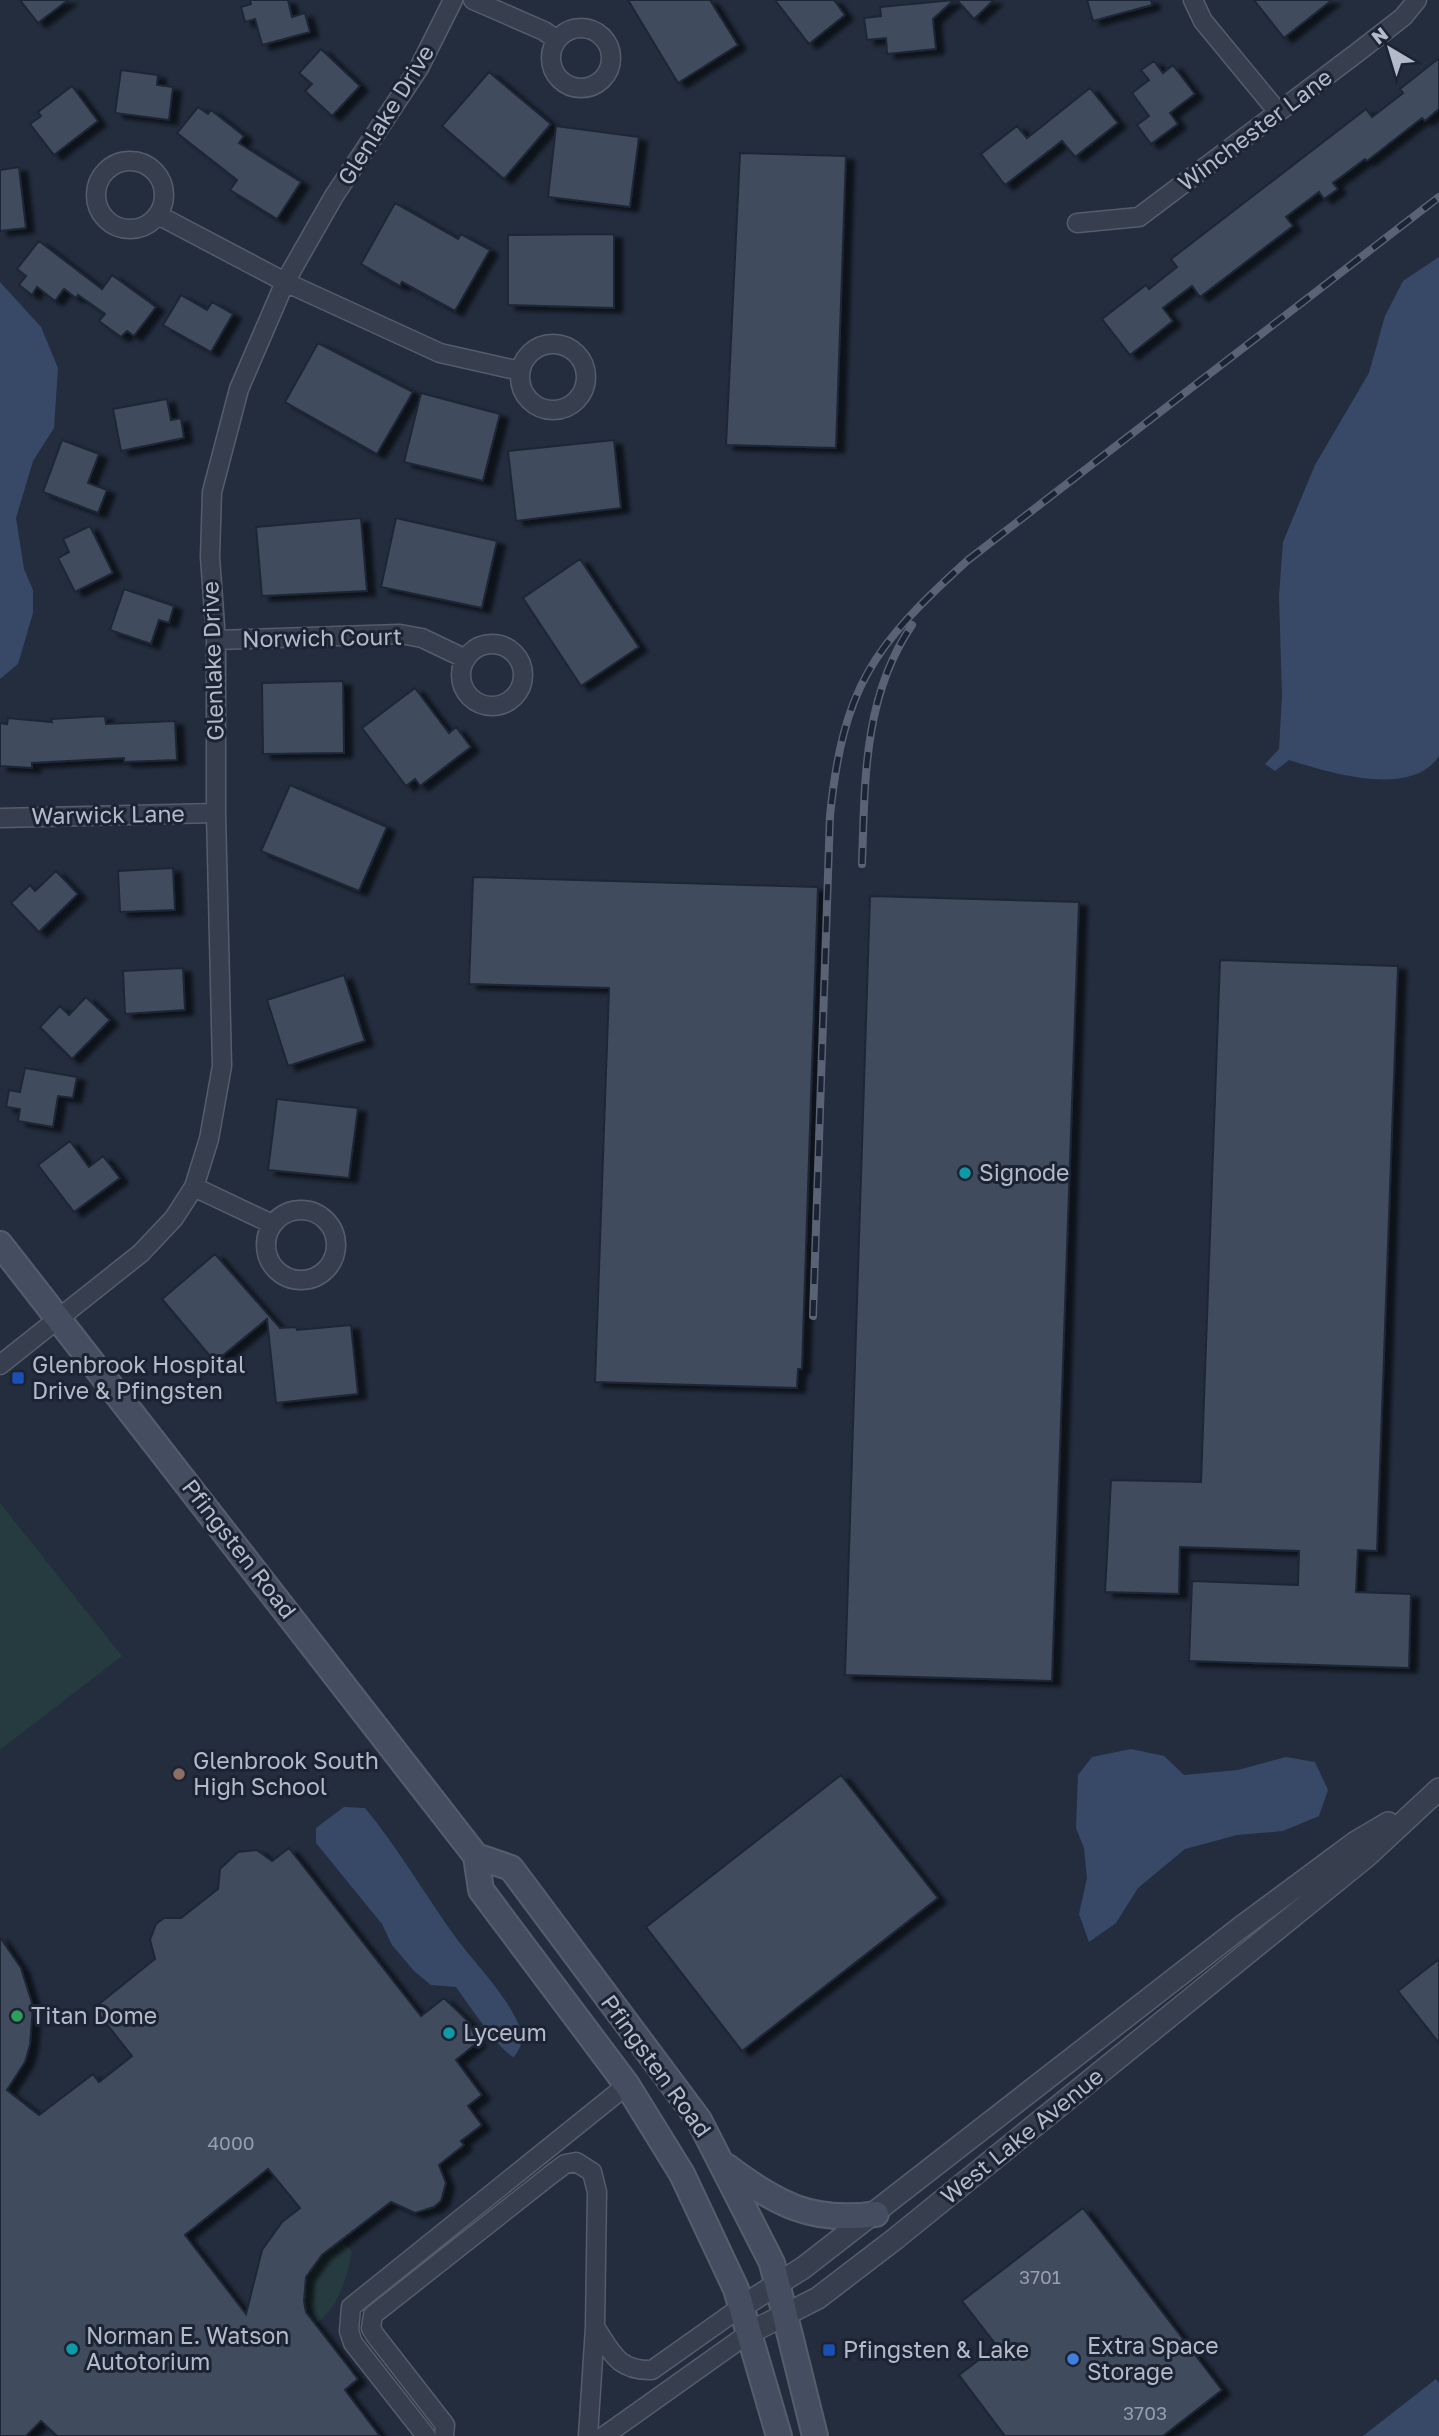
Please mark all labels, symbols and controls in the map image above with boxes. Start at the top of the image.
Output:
north arrow [1355,14,1425,84]
text: N [1366,22,1392,49]
street label: Glenlake Drive [331,39,439,190]
street label: Winchester Lane [1172,62,1337,196]
street label: Glenlake Drive [195,581,229,741]
street label: Norwich Court [242,622,402,652]
street label: Warwick Lane [31,799,185,829]
place label: Signode [979,1158,1069,1186]
marker: Signode [957,1165,973,1181]
place label: Glenbrook Hospital Drive & Pfingsten [32,1350,245,1404]
marker: Glenbrook Hospital Drive & Pfingsten [10,1370,26,1386]
street label: Pfingsten Road [177,1473,303,1624]
place label: Glenbrook South High School [193,1746,379,1800]
marker: Glenbrook South High School [171,1766,187,1782]
street label: Pfingsten Road [596,1989,718,2142]
place label: Titan Dome [31,2001,157,2029]
marker: Titan Dome [9,2008,25,2024]
place label: Lyceum [463,2018,547,2046]
marker: Lyceum [441,2025,457,2041]
street label: West Lake Avenue [935,2061,1108,2209]
house number: 4000 [208,2131,254,2154]
house number: 3701 [1019,2265,1061,2288]
place label: Norman E. Watson Autotorium [86,2321,289,2375]
place label: Extra Space Storage [1087,2331,1219,2385]
place label: Pfingsten & Lake [843,2335,1029,2363]
marker: Norman E. Watson Autotorium [64,2341,80,2357]
marker: Pfingsten & Lake [821,2342,837,2358]
marker: Extra Space Storage [1065,2351,1081,2367]
house number: 3703 [1123,2401,1167,2424]

